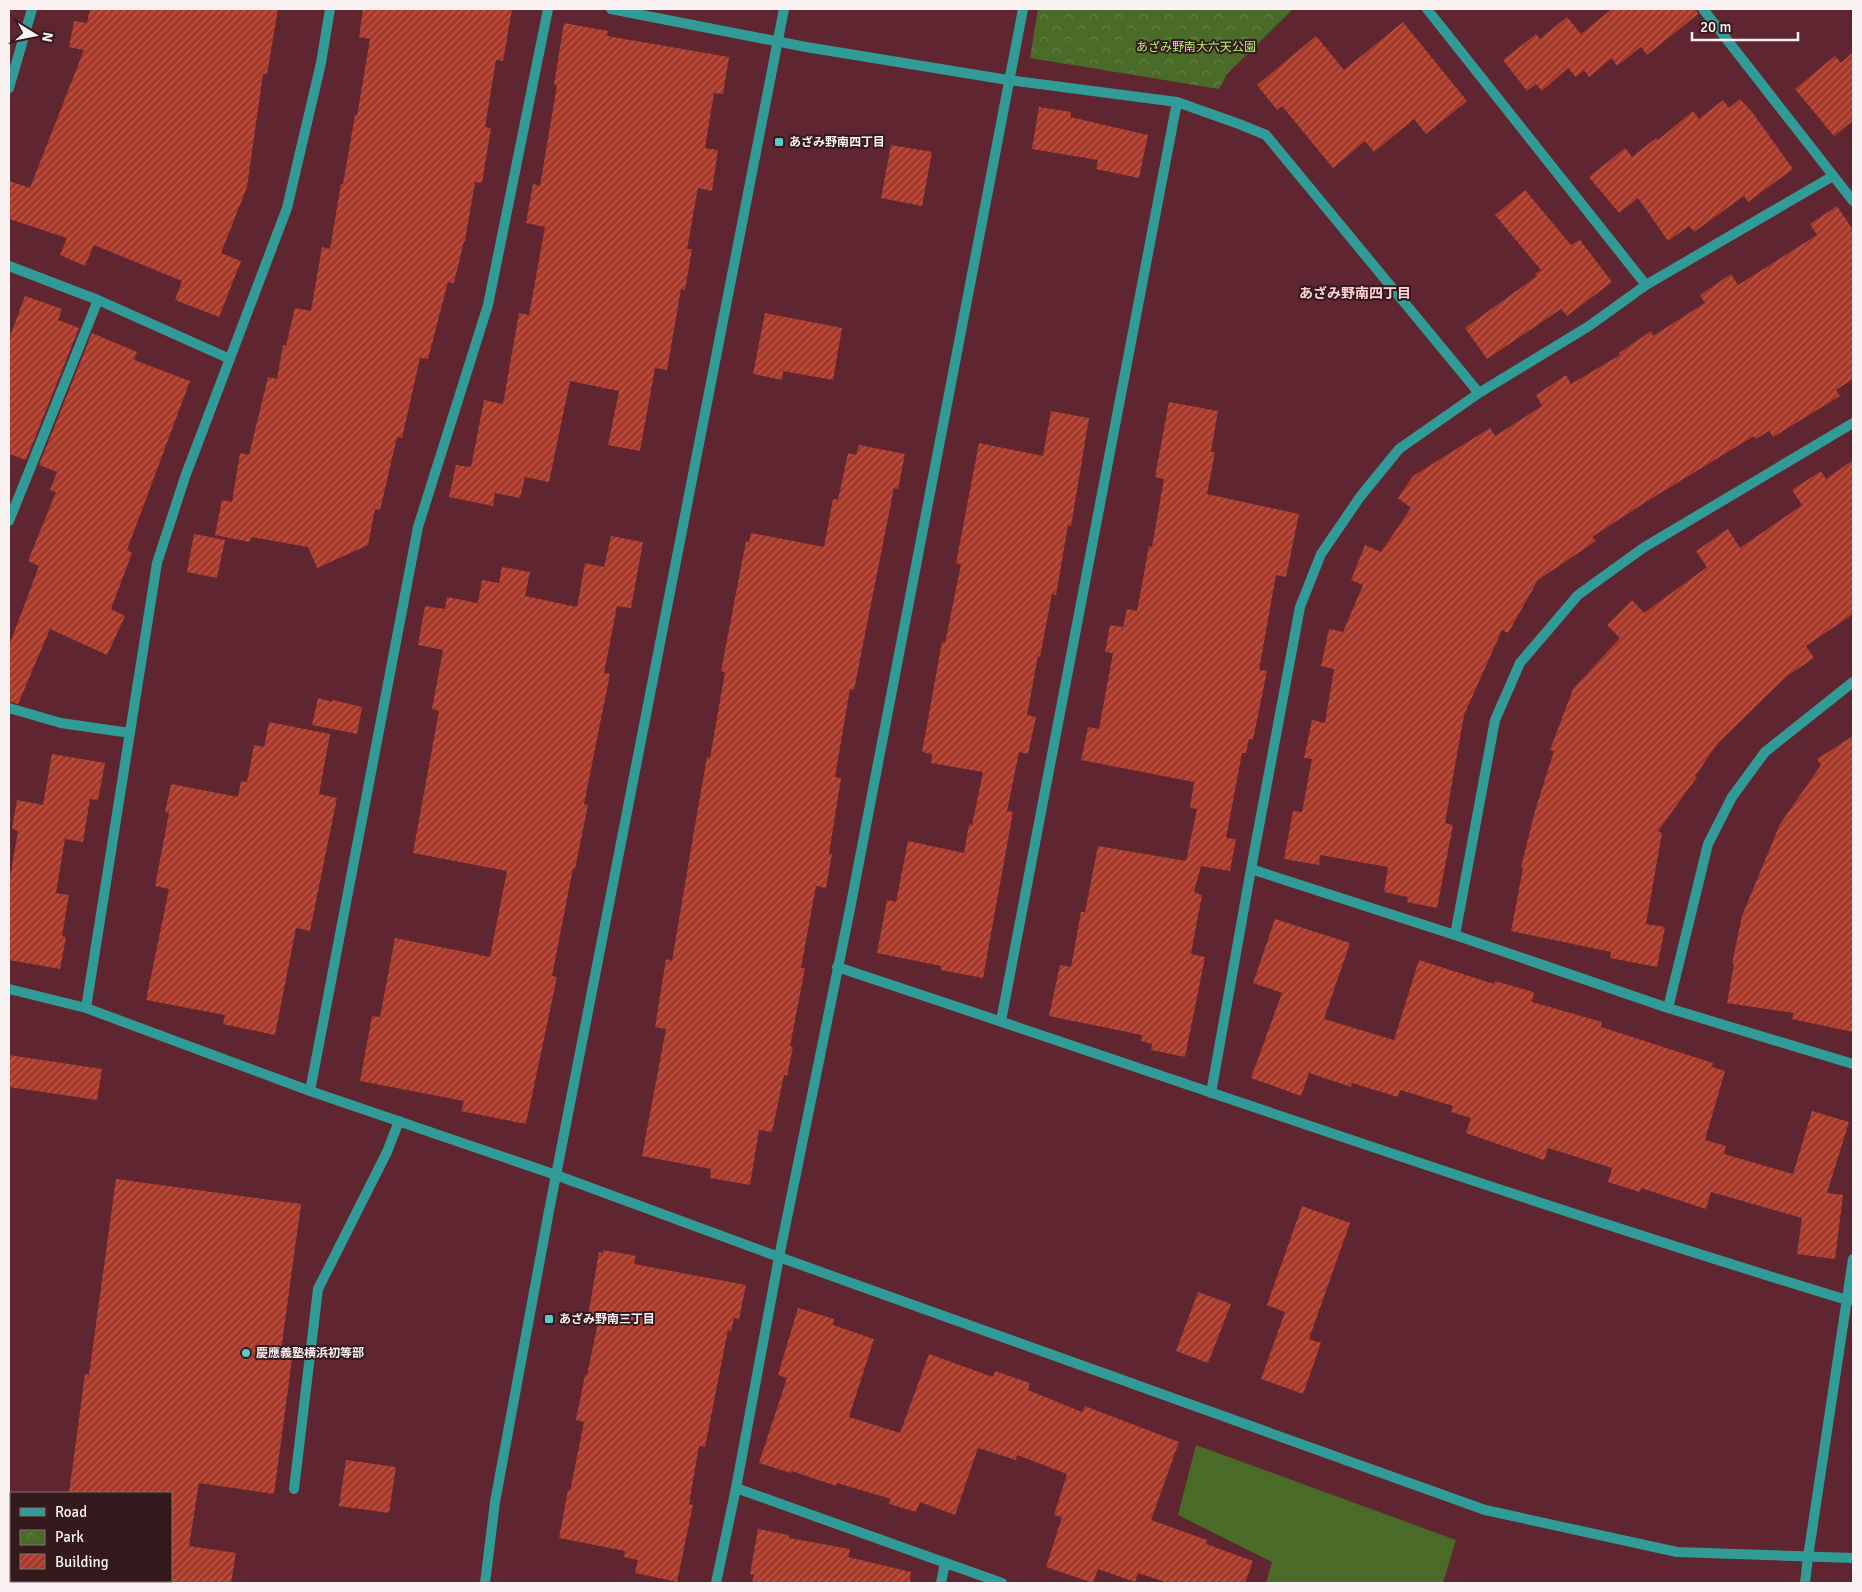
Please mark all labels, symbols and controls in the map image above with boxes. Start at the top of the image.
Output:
north arrow [10,10,60,60]
scale bar [1692,10,1798,42]
text: 20 m [1700,18,1731,36]
text: N [38,31,57,43]
park label: あざみ野南大六天公園 [1136,40,1256,55]
place label: あざみ野南四丁目 [789,135,885,150]
marker: あざみ野南四丁目 [773,136,785,148]
district label: あざみ野南四丁目 [1299,285,1411,302]
place label: あざみ野南三丁目 [559,1312,655,1327]
marker: あざみ野南三丁目 [543,1313,555,1325]
place label: 慶應義塾横浜初等部 [256,1346,364,1361]
marker: 慶應義塾横浜初等部 [240,1347,252,1359]
legend [10,1492,172,1582]
text: Road [55,1503,87,1521]
text: Park [55,1528,84,1546]
text: Building [55,1553,109,1571]

